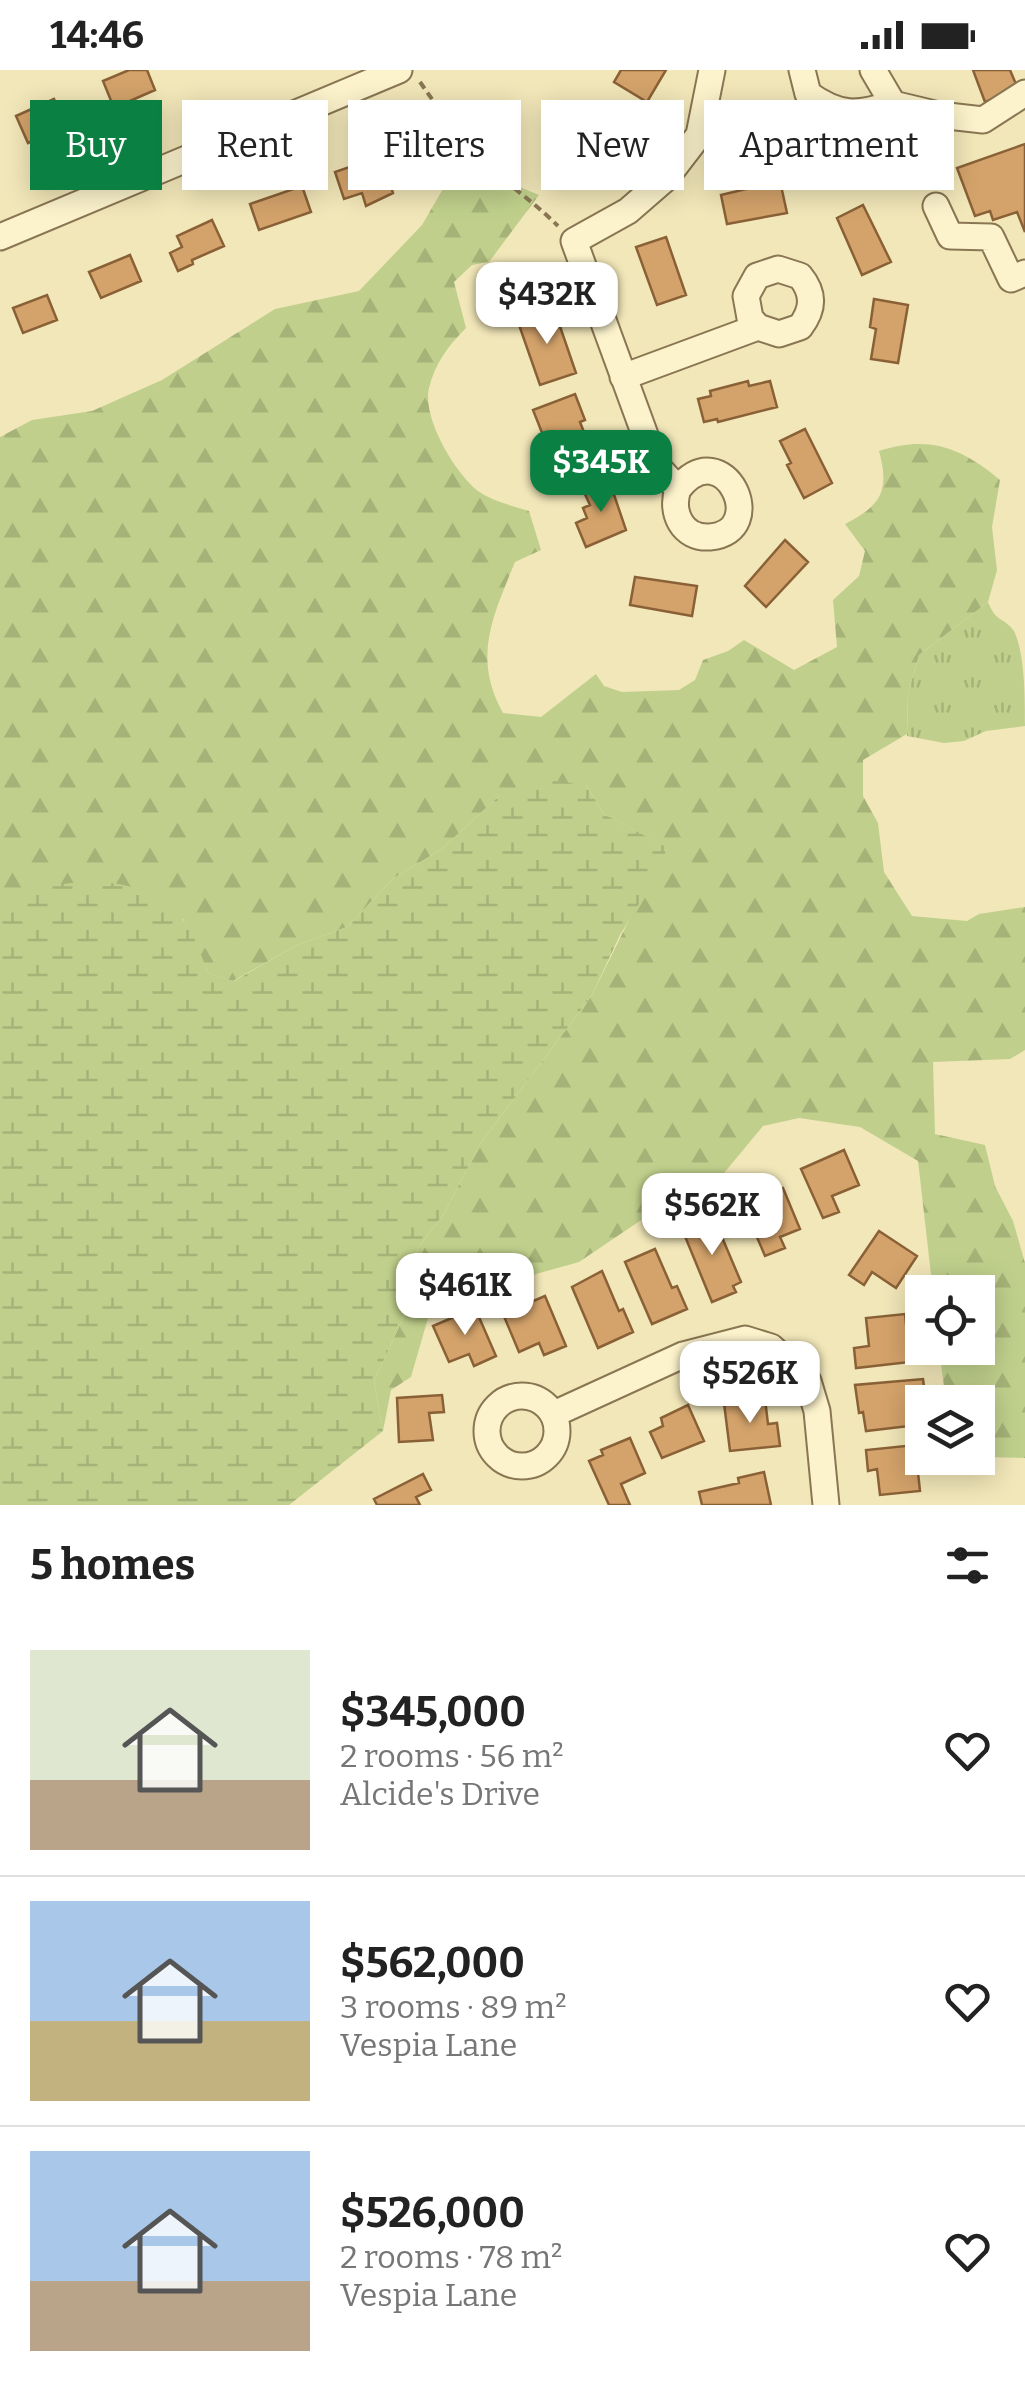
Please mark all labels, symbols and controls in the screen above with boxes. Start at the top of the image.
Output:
text: 14:46 [50,12,144,58]
chip: Buy [30,100,162,190]
chip: Rent [182,100,328,190]
chip: Filters [348,100,521,190]
chip: New [541,100,684,190]
chip: Apartment [704,100,954,190]
pin: $432K [477,262,617,347]
text: $432K [498,275,596,313]
pin: $345K [531,430,671,515]
text: $345K [552,443,650,481]
pin: $562K [642,1173,782,1258]
text: $562K [664,1186,760,1224]
pin: $461K [395,1253,535,1338]
text: $461K [418,1266,512,1304]
map controls [905,1275,995,1475]
button: locate [905,1275,995,1365]
pin: $526K [680,1341,820,1426]
text: $526K [702,1354,798,1392]
button: layers [905,1385,995,1475]
icon: filters [940,1538,995,1593]
text: 5 homes [30,1540,195,1590]
text: $345,000 [340,1687,526,1737]
icon: home [110,1690,230,1810]
icon: heart [940,1723,995,1778]
text: 2 rooms · 56 m² [340,1737,564,1775]
text: Alcide's Drive [340,1775,540,1813]
text: $562,000 [340,1938,525,1988]
icon: home [110,1941,230,2061]
icon: heart [940,1974,995,2029]
text: 3 rooms · 89 m² [340,1988,567,2026]
text: Vespia Lane [340,2026,517,2064]
text: $526,000 [340,2188,525,2238]
icon: home [110,2191,230,2311]
icon: heart [940,2224,995,2279]
text: 2 rooms · 78 m² [340,2238,562,2276]
text: Vespia Lane [340,2276,517,2314]

